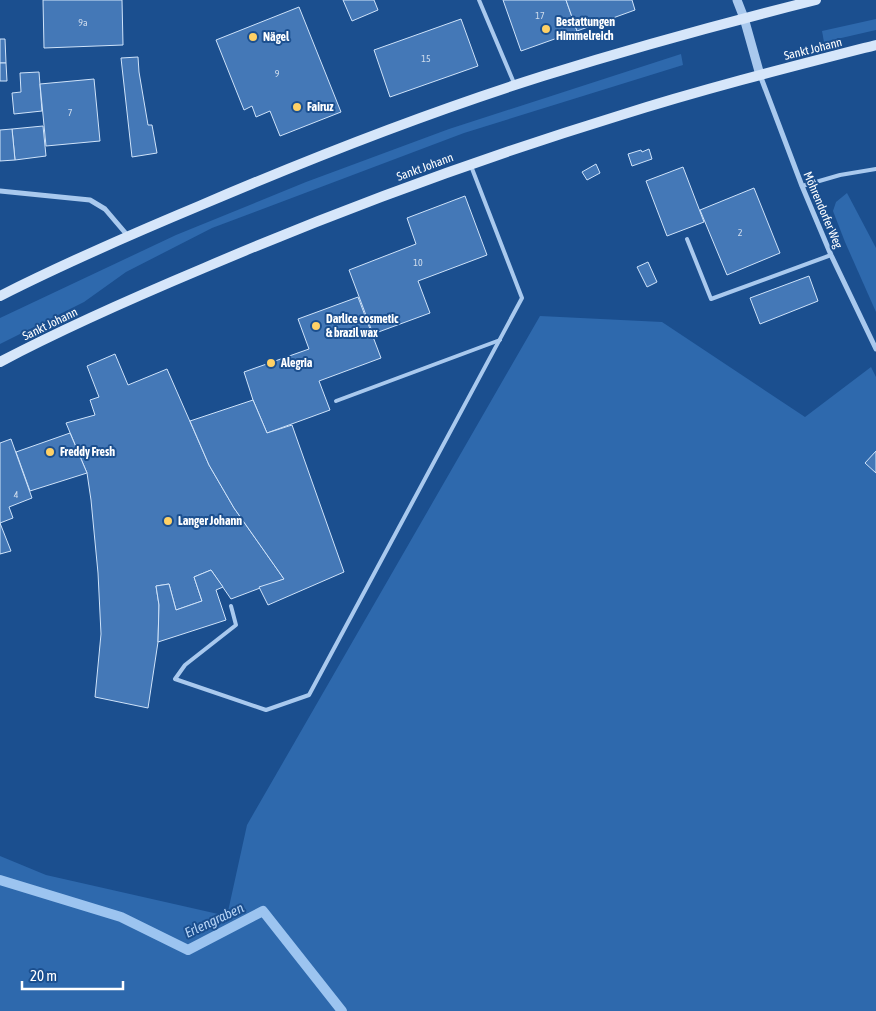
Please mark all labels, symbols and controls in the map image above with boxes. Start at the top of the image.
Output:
house number: 17 [535,10,545,21]
place label: Bestattungen Himmelreich [556,15,615,43]
house number: 9a [78,17,88,28]
marker: Bestattungen Himmelreich [540,23,552,35]
place label: Nägel [263,30,290,44]
marker: Nägel [247,31,259,43]
street label: Sankt Johann [783,35,843,63]
house number: 15 [421,53,431,64]
house number: 9 [275,68,280,79]
place label: Fairuz [307,100,334,114]
marker: Fairuz [291,101,303,113]
house number: 7 [68,107,73,118]
street label: Sankt Johann [395,150,455,184]
street label: Möhrendorfer Weg [801,170,846,251]
house number: 2 [738,227,743,238]
house number: 10 [413,257,423,268]
street label: Sankt Johann [20,305,80,343]
place label: Darlice cosmetic & brazil wax [326,312,399,340]
marker: Darlice cosmetic & brazil wax [310,320,322,332]
place label: Alegria [280,356,313,370]
marker: Alegria [265,357,277,369]
place label: Freddy Fresh [60,445,115,459]
marker: Freddy Fresh [44,446,56,458]
house number: 4 [14,489,19,500]
place label: Langer Johann [178,514,242,528]
marker: Langer Johann [162,515,174,527]
water label: Erlengraben [182,899,246,941]
scale bar [22,958,124,990]
text: 20 m [30,967,57,984]

